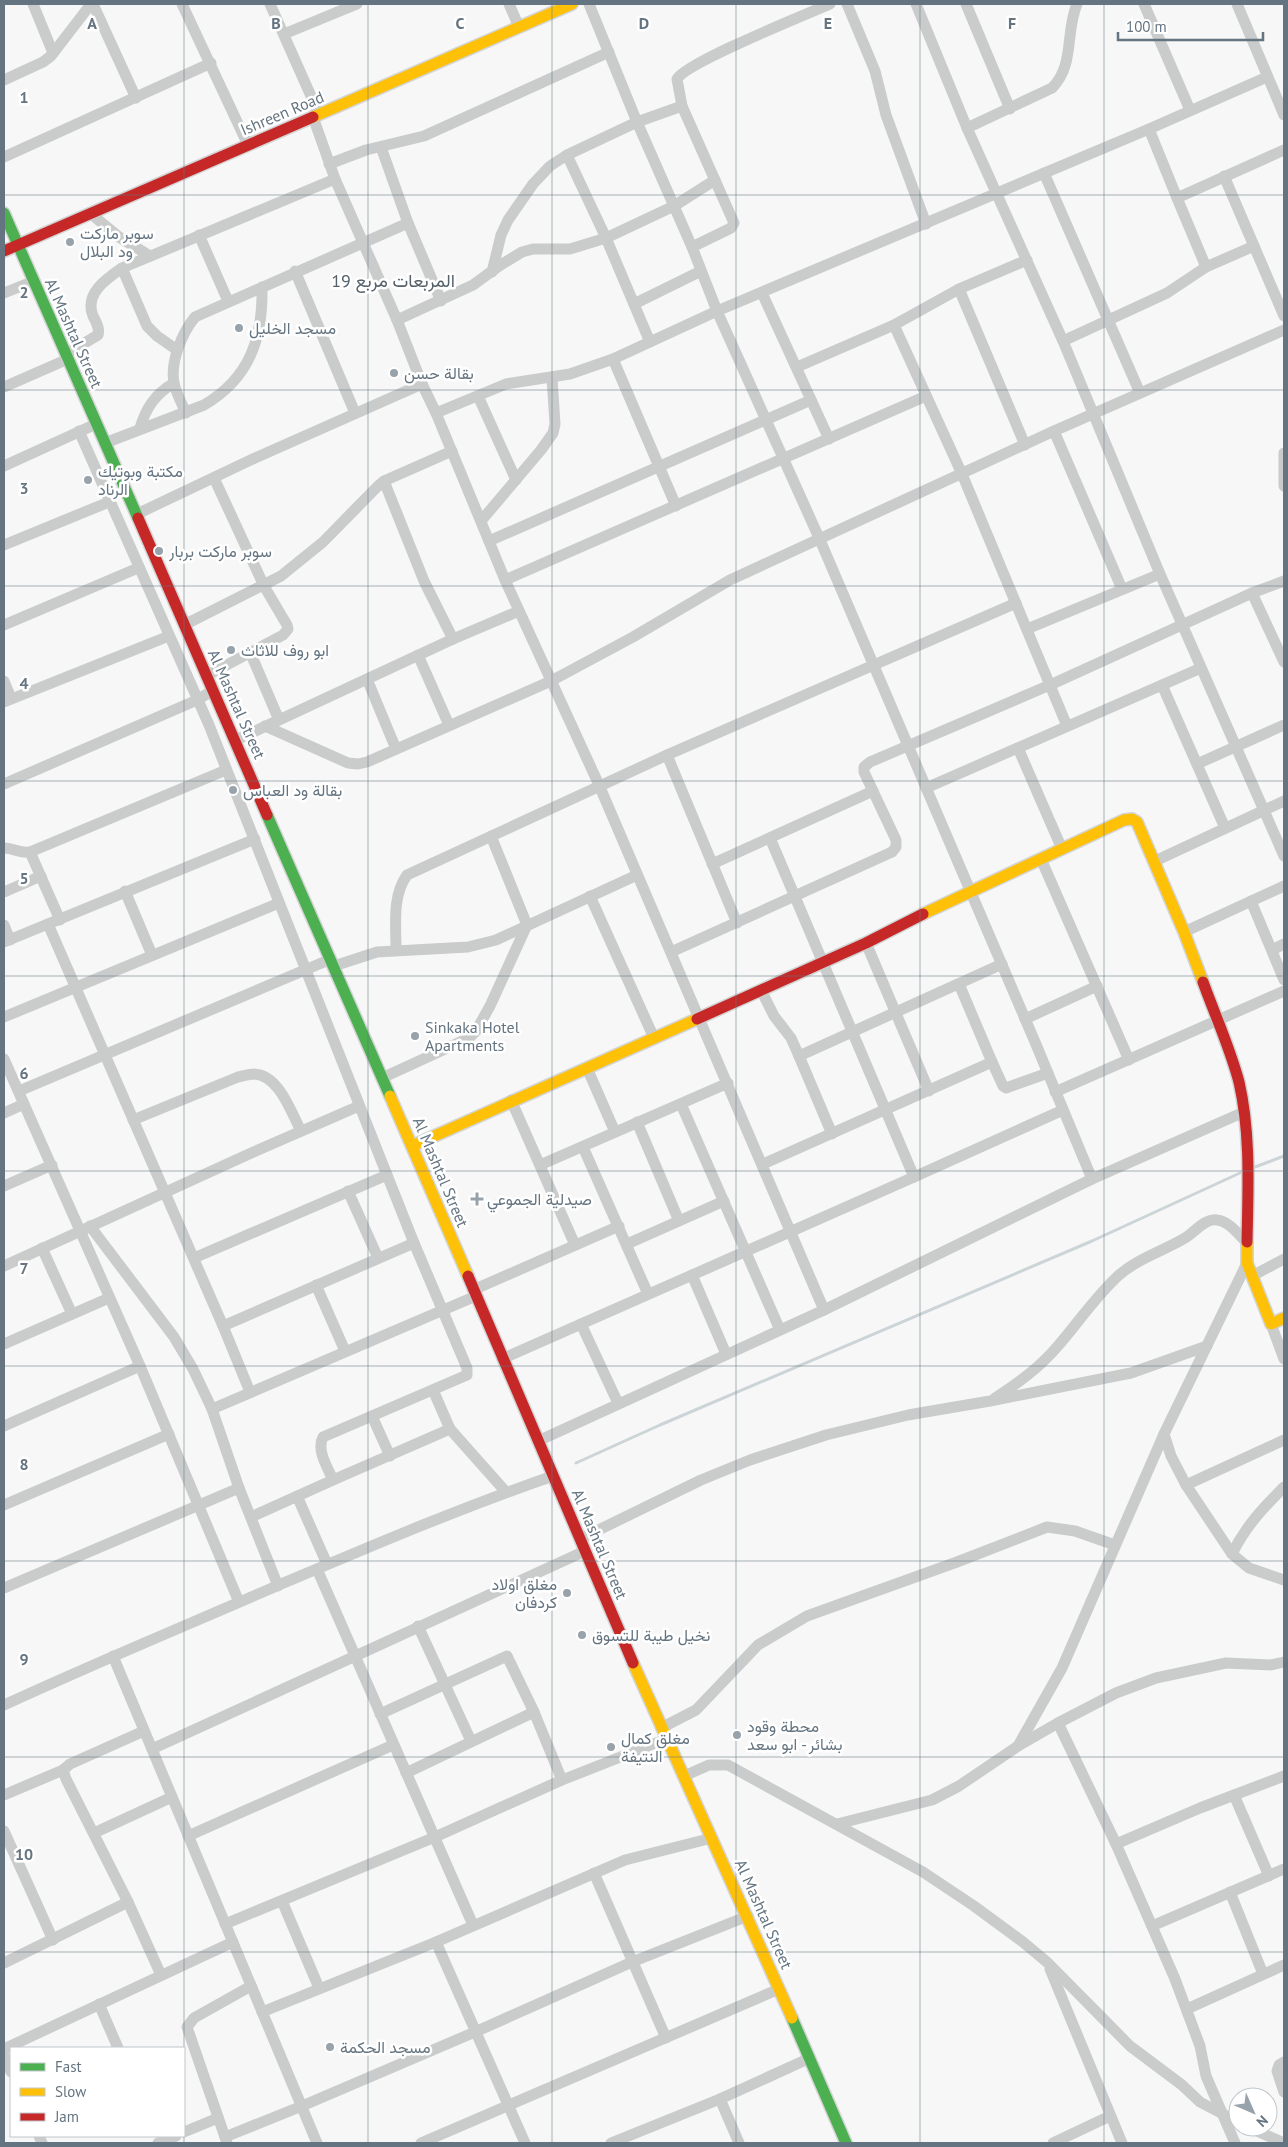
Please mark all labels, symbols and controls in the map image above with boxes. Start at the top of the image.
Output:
scale bar [1118,10,1263,42]
text: A [87,13,97,33]
text: B [271,13,281,33]
text: C [456,13,465,33]
text: D [639,13,649,33]
text: E [824,13,832,33]
text: F [1008,13,1016,33]
text: 100 m [1126,17,1167,36]
street label: Ishreen Road [237,86,327,140]
text: 1 [19,87,29,107]
place label: سوبر ماركت ود البلال [80,223,154,262]
marker: سوبر ماركت ود البلال [64,236,76,248]
district label: المربعات مربع 19 [331,269,455,293]
street label: Al Mashtal Street [41,275,107,391]
text: 2 [19,282,29,302]
place label: مسجد الخليل [249,318,336,339]
marker: مسجد الخليل [233,322,245,334]
place label: بقالة حسن [404,363,474,384]
marker: بقالة حسن [388,367,400,379]
place label: مكتبة وبوتيك الرناد [98,461,183,500]
marker: مكتبة وبوتيك الرناد [82,474,94,486]
text: 3 [19,478,29,498]
place label: سوبر ماركت بربار [168,541,272,562]
marker: سوبر ماركت بربار [153,545,165,557]
place label: ابو روف للاثاث [241,640,329,661]
marker: ابو روف للاثاث [225,644,237,656]
street label: Al Mashtal Street [204,646,270,762]
text: 4 [19,673,29,693]
place label: بقالة ود العباس [243,780,342,801]
marker: بقالة ود العباس [227,784,239,796]
text: 5 [19,868,29,888]
place label: Sinkaka Hotel Apartments [425,1017,520,1055]
marker: Sinkaka Hotel Apartments [409,1030,421,1042]
text: 6 [19,1063,29,1083]
street label: Al Mashtal Street [409,1114,473,1231]
place label: صيدلية الجموعي [487,1189,592,1213]
marker: صيدلية الجموعي [471,1193,483,1205]
text: 7 [19,1258,29,1278]
text: 8 [19,1454,29,1474]
street label: Al Mashtal Street [568,1486,632,1603]
place label: مغلق اولاد كردفان [491,1574,557,1613]
marker: مغلق اولاد كردفان [561,1587,573,1599]
place label: نخيل طيبة للتسوق [592,1625,710,1646]
marker: نخيل طيبة للتسوق [576,1629,588,1641]
text: 9 [19,1649,29,1669]
place label: محطة وقود بشائر - ابو سعد [747,1716,842,1755]
place label: مغلق كمال النتيفة [621,1728,690,1766]
marker: محطة وقود بشائر - ابو سعد [731,1729,743,1741]
marker: مغلق كمال النتيفة [605,1741,617,1753]
text: 10 [15,1844,33,1864]
street label: Al Mashtal Street [731,1856,797,1972]
place label: مسجد الحكمة [340,2037,431,2057]
marker: مسجد الحكمة [324,2041,336,2053]
legend [10,2047,185,2137]
text: Fast [55,2057,82,2076]
text: Slow [55,2082,86,2101]
north arrow [1228,2087,1278,2137]
text: Jam [54,2107,79,2126]
text: N [1253,2112,1272,2131]

